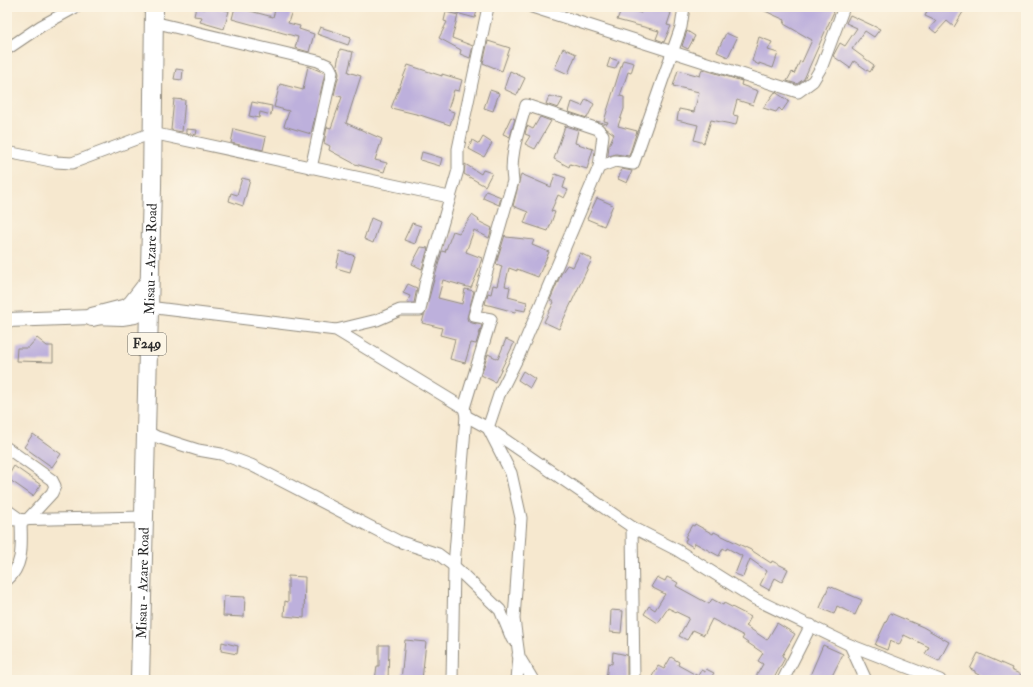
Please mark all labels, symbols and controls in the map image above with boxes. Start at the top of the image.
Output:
street label: Misau - Azare Road [140,203,160,315]
road number: F249 [128,333,166,355]
street label: Misau - Azare Road [133,527,152,639]

